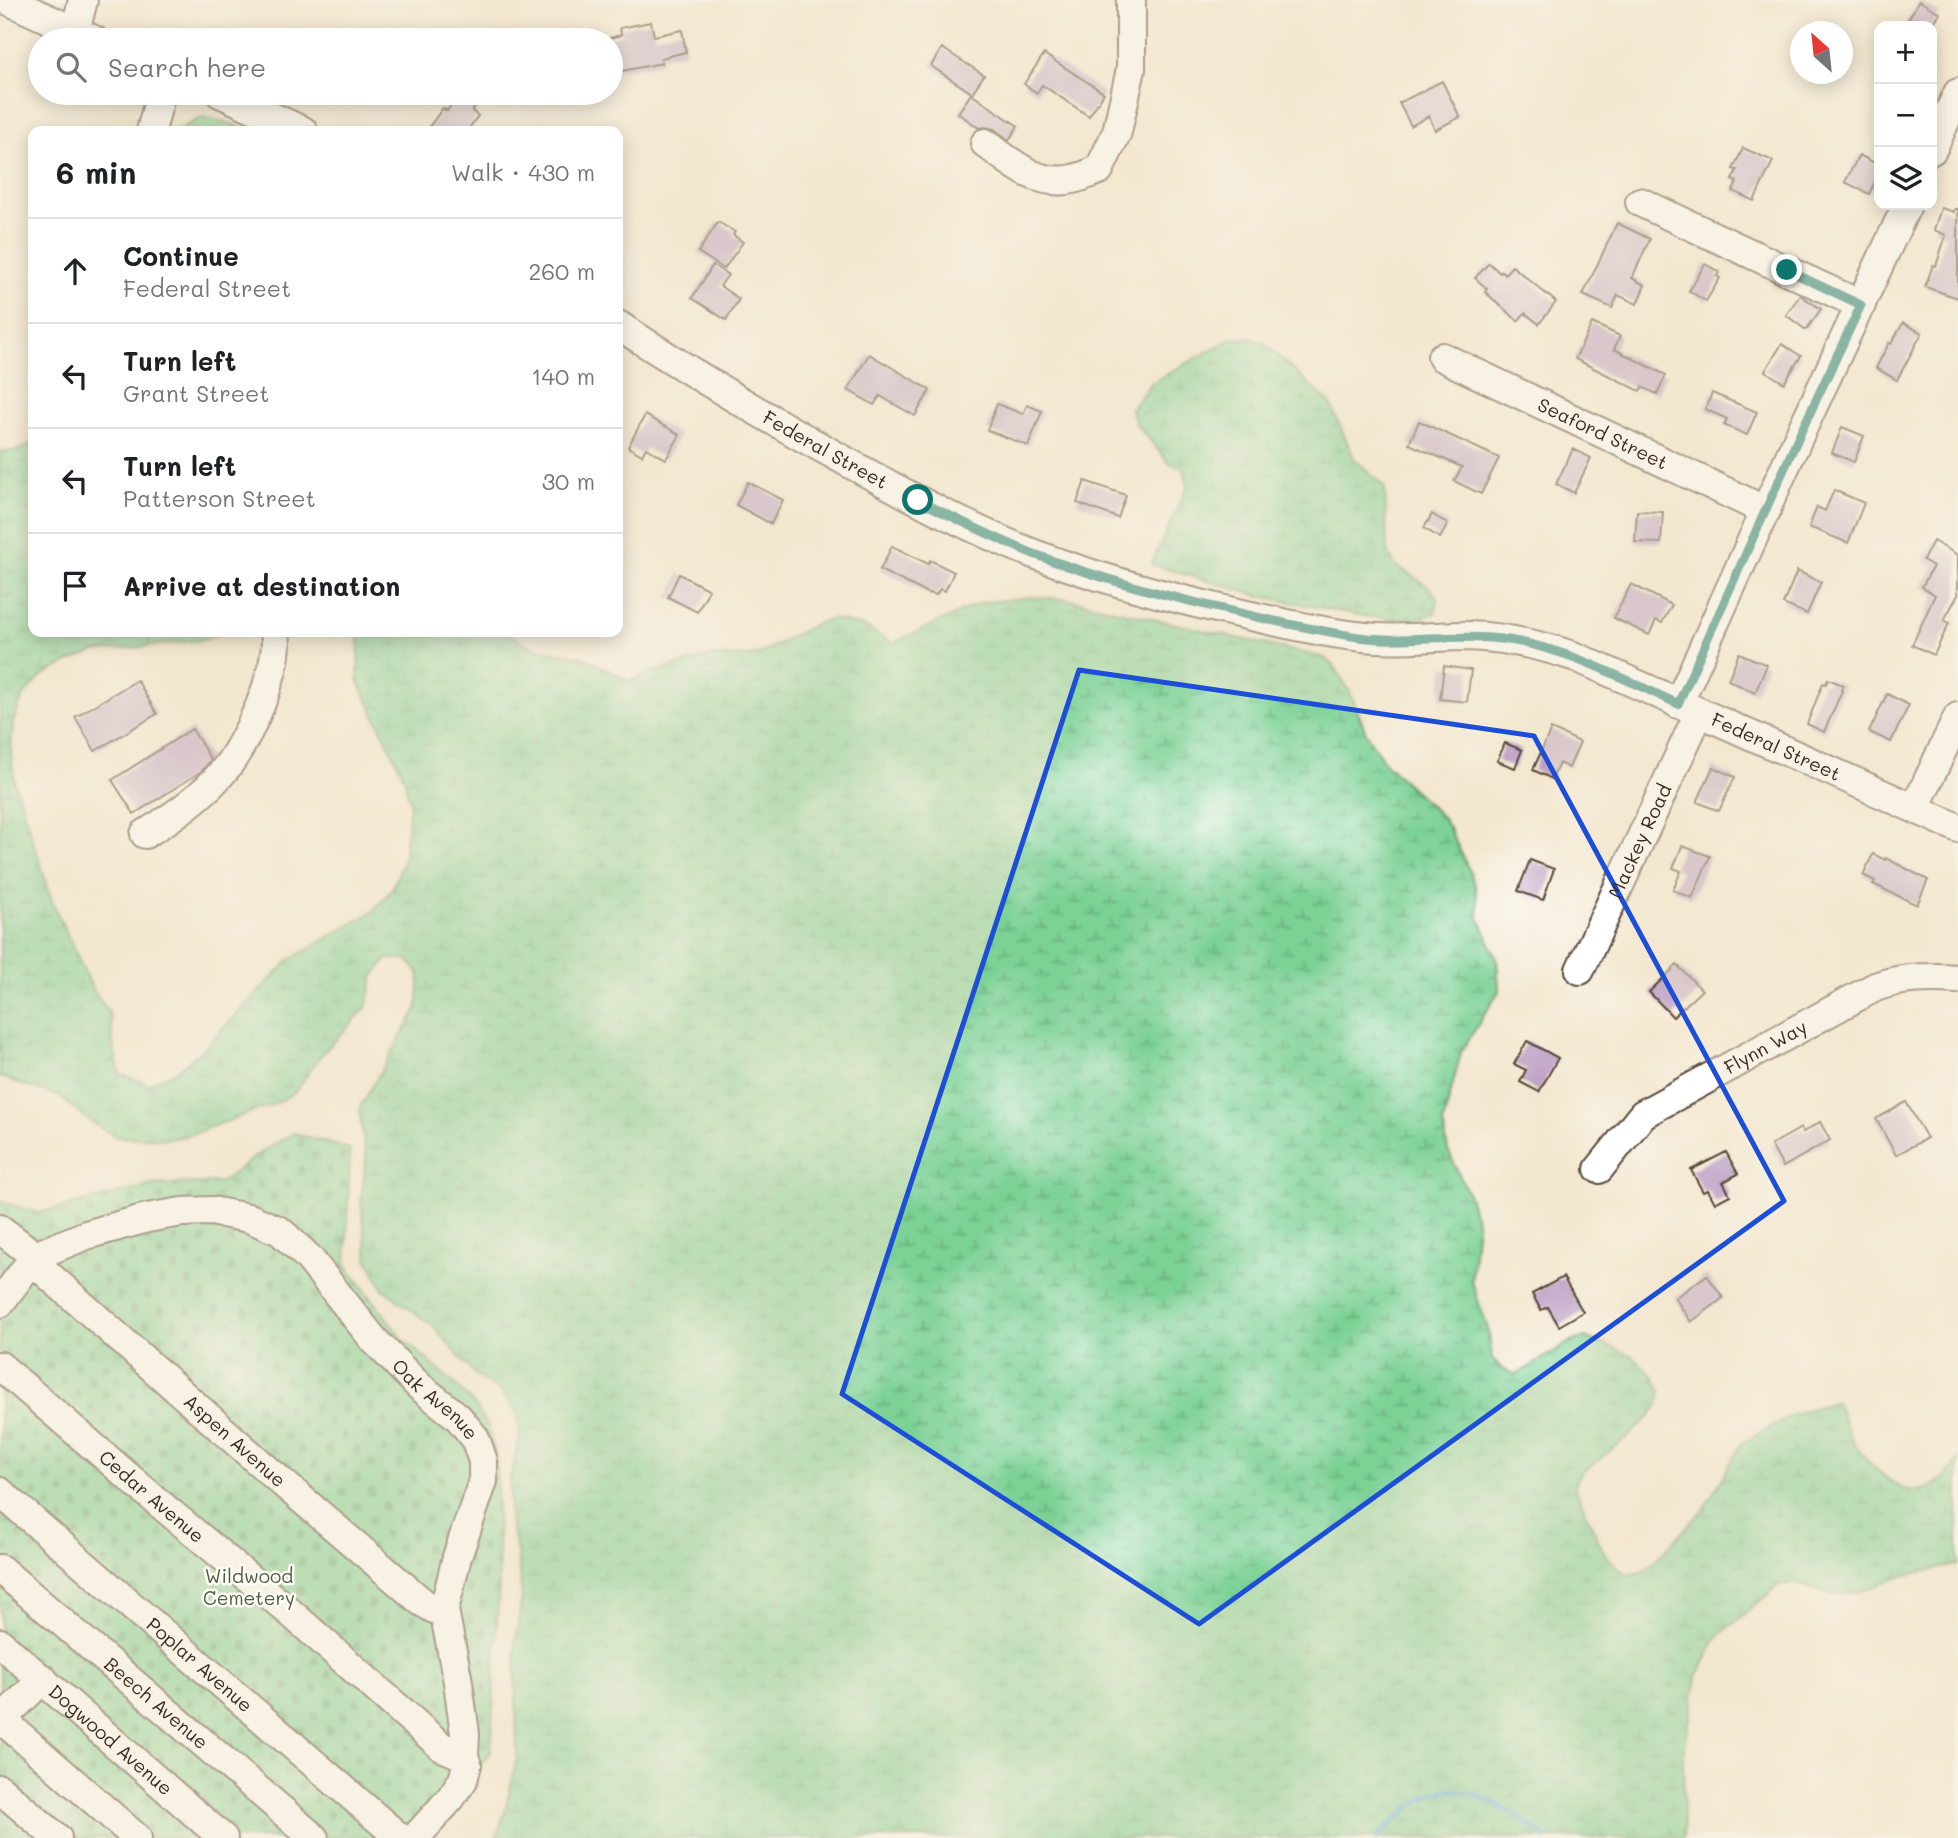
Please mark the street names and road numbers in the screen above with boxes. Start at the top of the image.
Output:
street label: Seaford Street [1534,391,1672,475]
street label: Federal Street [759,404,892,494]
street label: Federal Street [1708,706,1845,786]
street label: Mackey Road [1602,780,1676,902]
street label: Flynn Way [1719,1014,1811,1079]
street label: Oak Avenue [387,1353,484,1445]
street label: Aspen Avenue [179,1388,291,1492]
street label: Cedar Avenue [94,1444,210,1548]
street label: Poplar Avenue [142,1611,258,1717]
street label: Beech Avenue [100,1651,214,1754]
street label: Dogwood Avenue [44,1678,178,1800]

